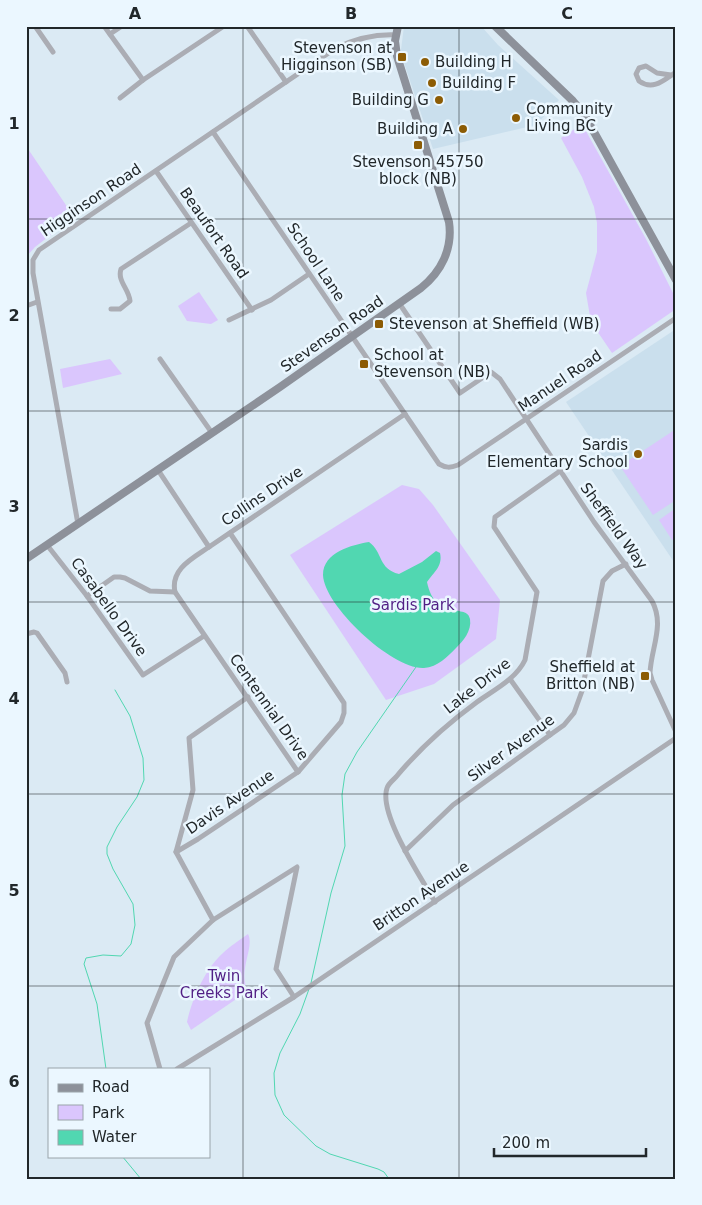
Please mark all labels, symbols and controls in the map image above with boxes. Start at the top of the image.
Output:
text: A [129,4,142,23]
text: B [345,4,357,23]
text: C [561,4,573,23]
place label: Stevenson at Higginson (SB) [281,39,392,74]
marker: Stevenson at Higginson (SB) [396,51,408,63]
place label: Building H [435,53,512,71]
marker: Building H [419,56,431,68]
place label: Building F [442,74,516,92]
marker: Building F [426,77,438,89]
place label: Building G [352,91,429,109]
marker: Building G [433,94,445,106]
place label: Community Living BC [526,100,613,135]
marker: Community Living BC [510,112,522,124]
text: 1 [8,114,20,133]
place label: Building A [377,120,454,138]
marker: Building A [457,123,469,135]
marker: Stevenson 45750 block (NB) [412,139,424,151]
place label: Stevenson 45750 block (NB) [352,153,484,188]
street label: Higginson Road [37,160,145,240]
street label: Beaufort Road [176,184,252,282]
street label: School Lane [283,219,349,305]
street label: Stevenson Road [277,292,387,376]
text: 2 [8,306,20,325]
place label: Stevenson at Sheffield (WB) [389,315,600,333]
marker: Stevenson at Sheffield (WB) [373,318,385,330]
place label: School at Stevenson (NB) [374,346,491,381]
street label: Manuel Road [515,346,605,416]
marker: School at Stevenson (NB) [358,358,370,370]
place label: Sardis Elementary School [487,436,628,471]
marker: Sardis Elementary School [632,448,644,460]
street label: Collins Drive [218,462,306,530]
street label: Sheffield Way [577,479,651,573]
text: 3 [8,497,20,516]
street label: Casabello Drive [67,554,151,660]
park label: Sardis Park [371,596,455,614]
street label: Centennial Drive [226,650,312,764]
street label: Lake Drive [440,654,514,718]
place label: Sheffield at Britton (NB) [546,658,635,693]
marker: Sheffield at Britton (NB) [639,670,651,682]
text: 4 [8,689,20,708]
street label: Silver Avenue [464,711,558,785]
street label: Davis Avenue [183,766,277,838]
street label: Britton Avenue [370,857,472,935]
text: 5 [8,881,20,900]
park label: Twin Creeks Park [180,967,269,1002]
legend [48,1068,210,1158]
text: 6 [8,1072,20,1091]
text: Road [92,1078,130,1096]
text: Park [92,1104,125,1122]
scale bar [494,1125,647,1157]
text: Water [92,1128,137,1146]
text: 200 m [502,1134,550,1152]

